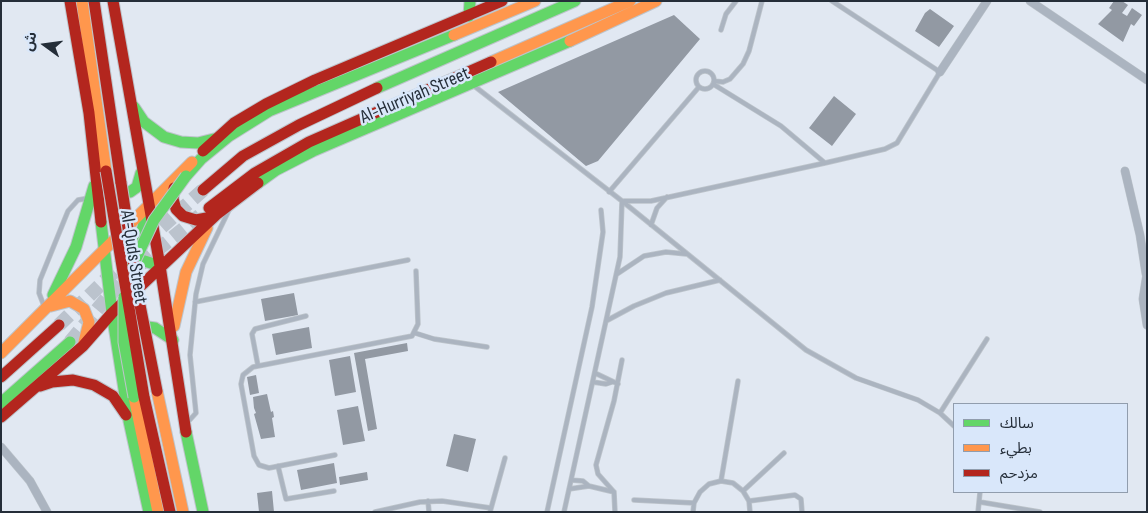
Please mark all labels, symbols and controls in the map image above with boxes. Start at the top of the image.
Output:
north arrow [20,20,70,70]
text: ش [19,30,41,53]
street label: Al-Hurriyah Street [357,63,473,129]
street label: Al-Quds Street [114,209,152,305]
legend [953,403,1128,493]
text: سالك [1000,414,1034,433]
text: بطيء [1000,439,1032,458]
text: مزدحم [1000,464,1038,483]

